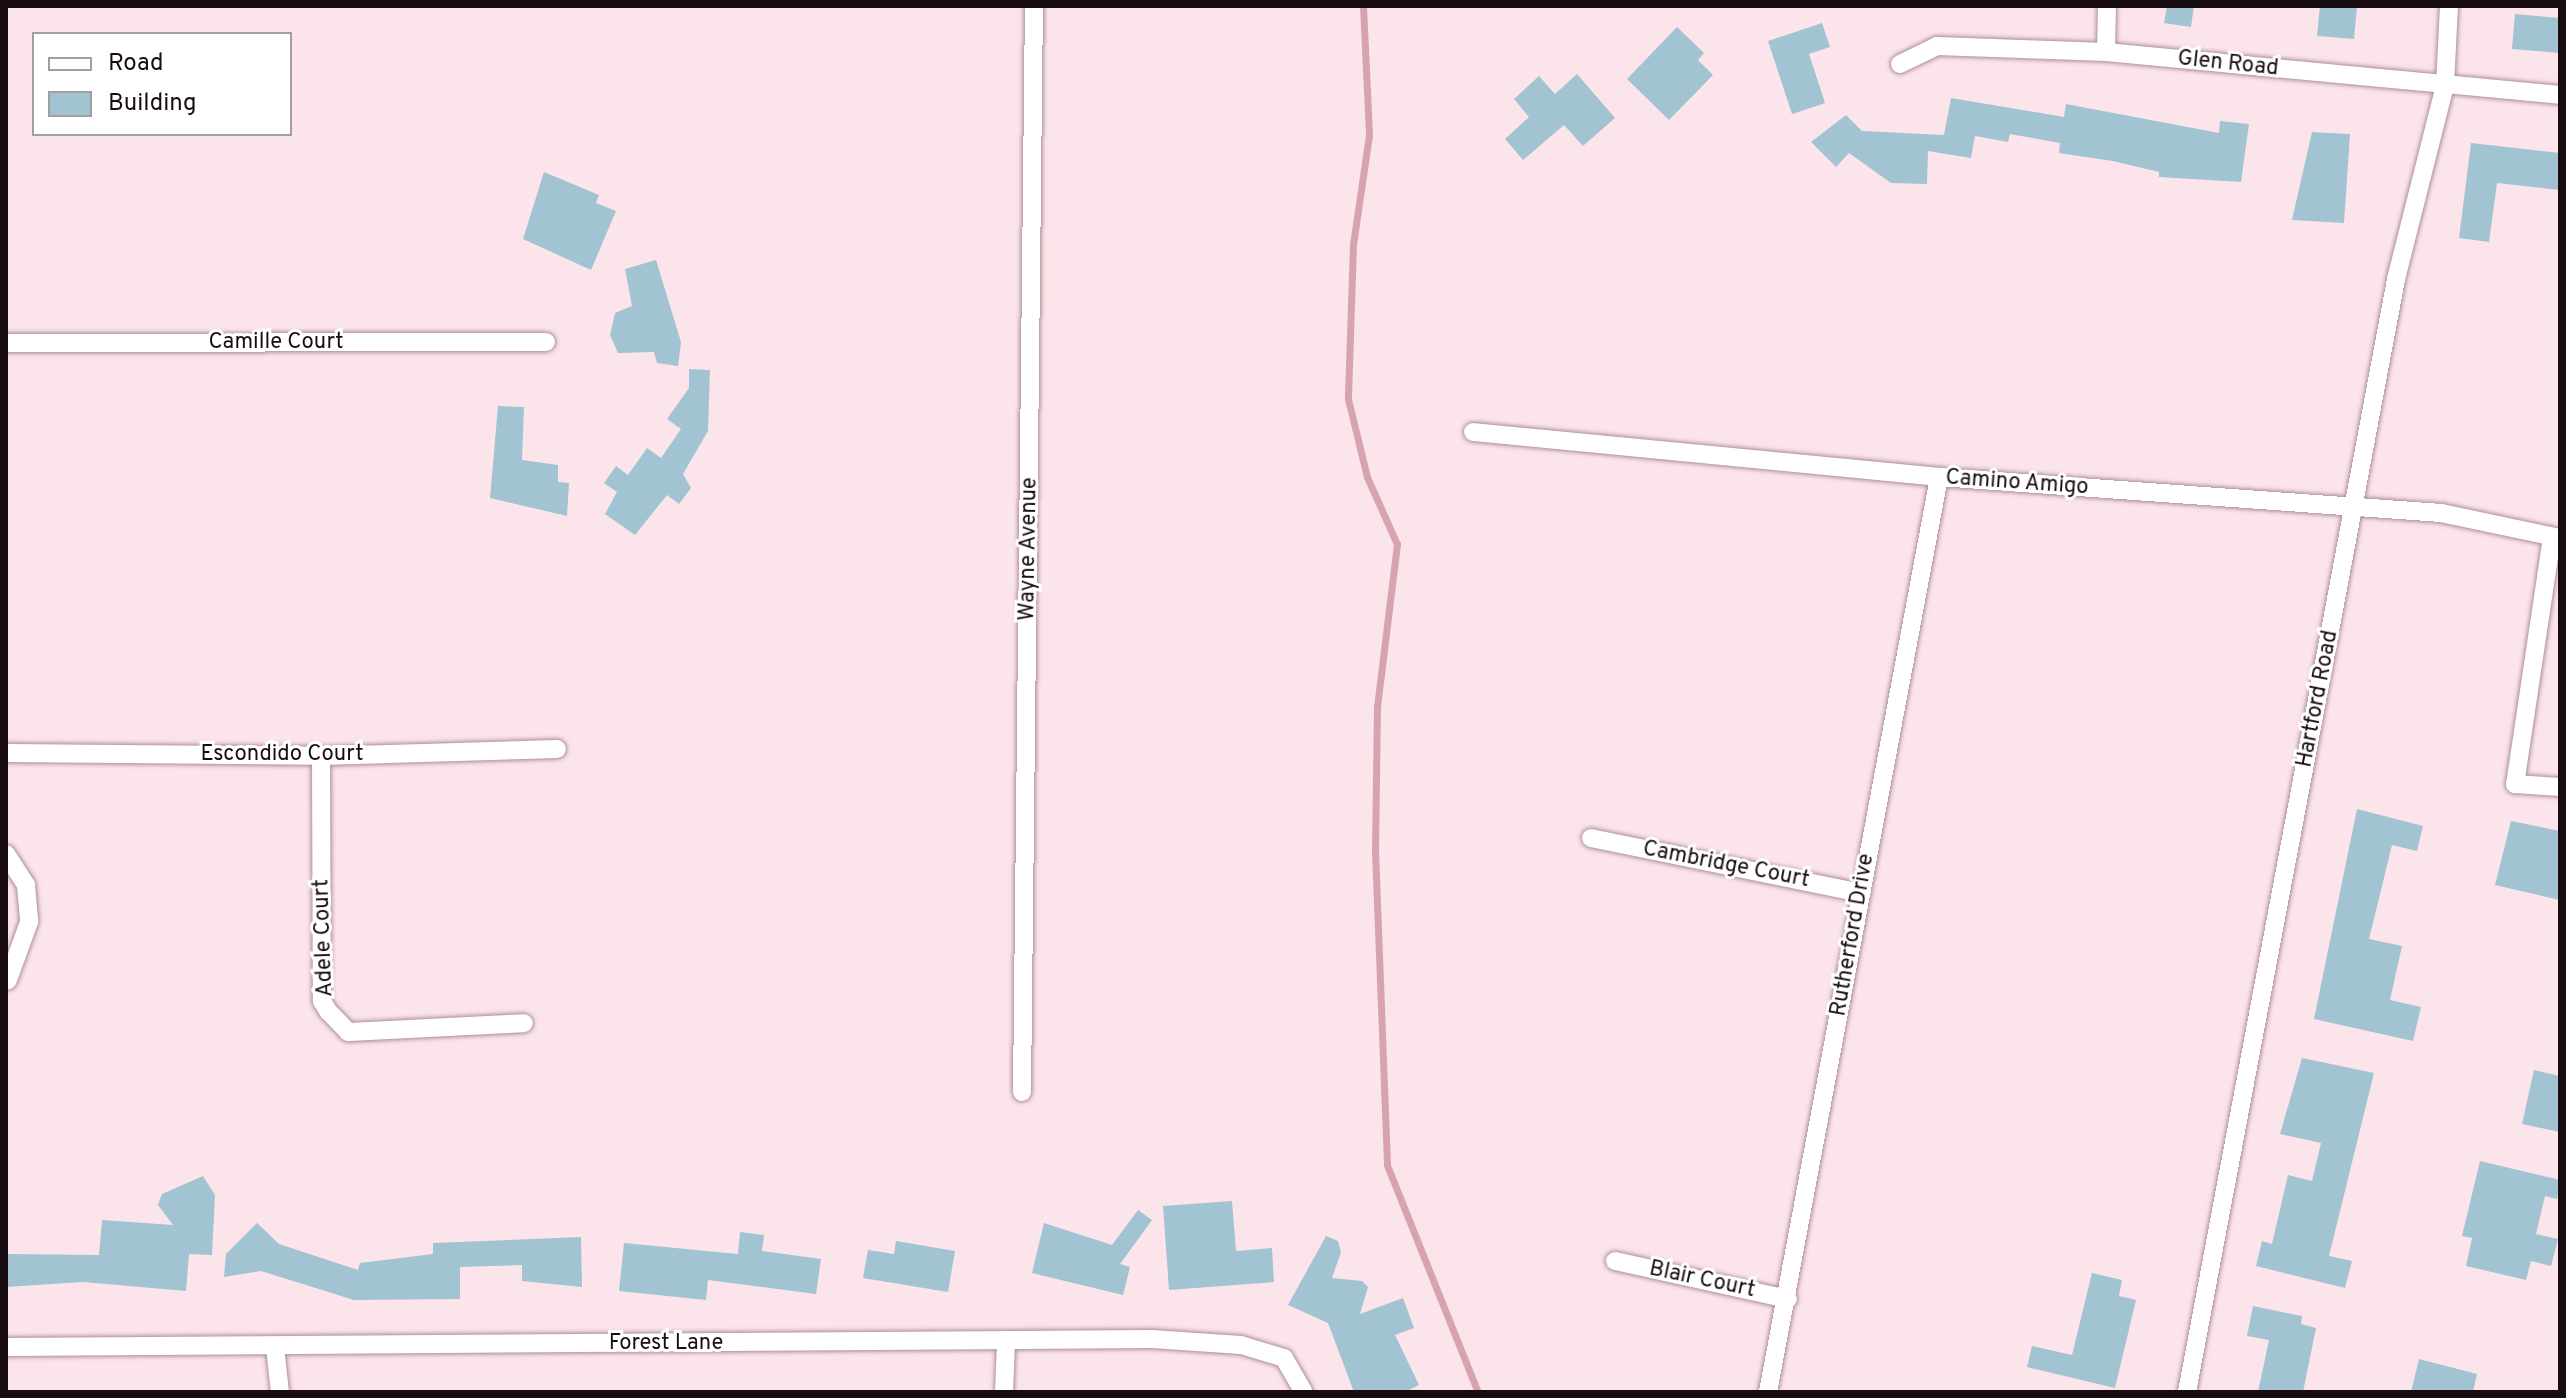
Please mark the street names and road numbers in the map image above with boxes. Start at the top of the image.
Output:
street label: Glen Road [2176,46,2280,82]
street label: Camille Court [208,330,344,356]
street label: Camino Amigo [1944,465,2090,501]
street label: Wayne Avenue [1015,476,1043,622]
street label: Hartford Road [2292,628,2344,770]
street label: Escondido Court [200,742,364,768]
street label: Cambridge Court [1641,836,1811,894]
street label: Rutherford Drive [1826,852,1880,1018]
street label: Adele Court [309,879,339,997]
street label: Blair Court [1647,1256,1757,1304]
street label: Forest Lane [609,1331,723,1357]

